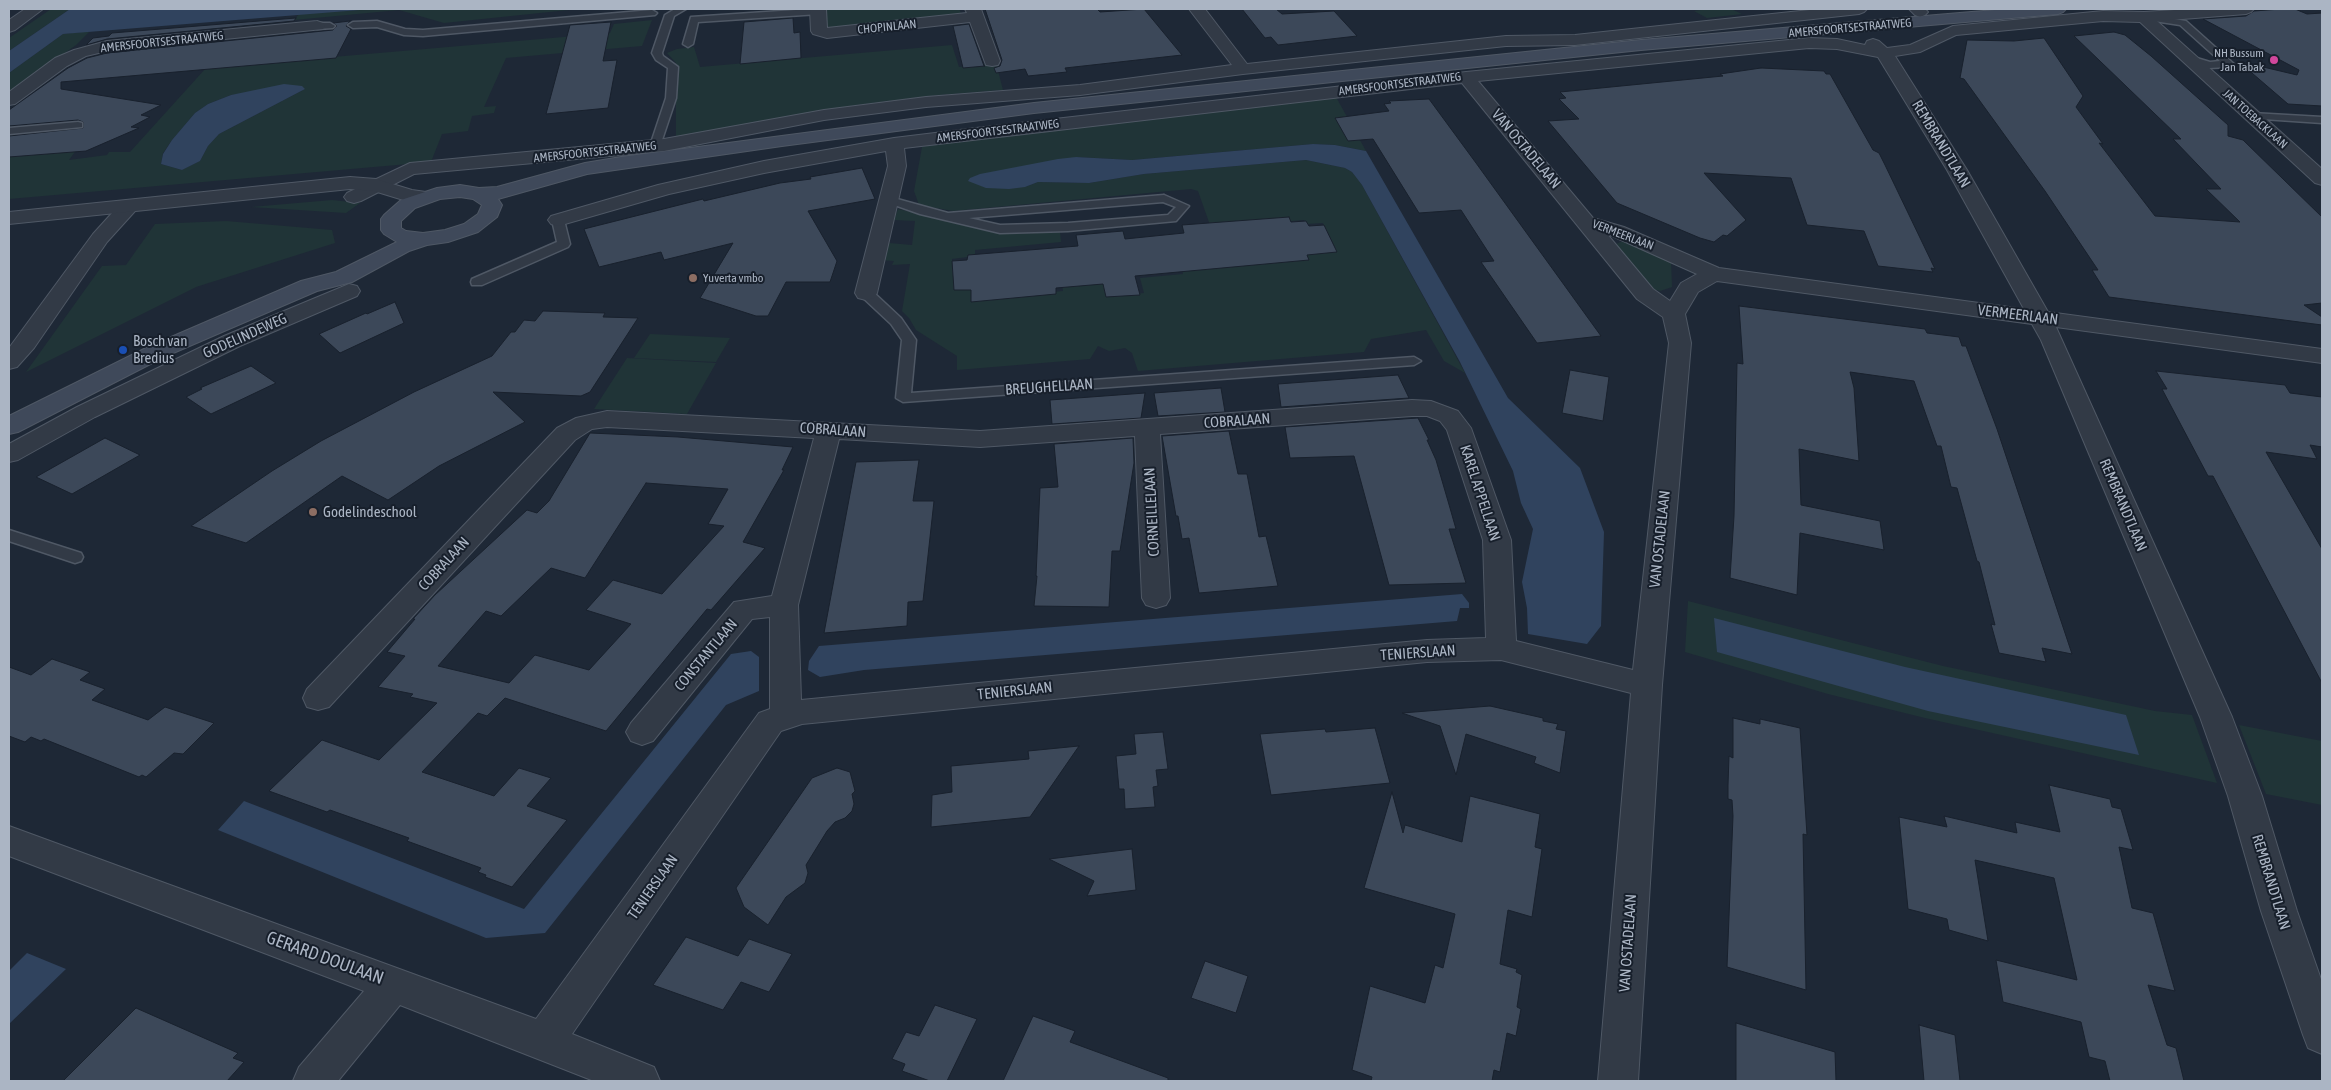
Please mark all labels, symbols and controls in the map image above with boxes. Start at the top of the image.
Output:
street label: AMERSFOORTSESTRAATWEG [1788,15,1912,41]
street label: CHOPINLAAN [857,17,917,37]
street label: AMERSFOORTSESTRAATWEG [100,28,224,56]
place label: NH Bussum Jan Tabak [2214,46,2264,74]
marker: NH Bussum Jan Tabak [2268,54,2280,66]
street label: AMERSFOORTSESTRAATWEG [1338,69,1462,99]
street label: JAN TOEBACKLAAN [2220,86,2290,152]
street label: REMBRANDTLAAN [1908,97,1974,191]
street label: VAN OSTADELAAN [1488,106,1564,192]
street label: AMERSFOORTSESTRAATWEG [936,116,1060,146]
street label: AMERSFOORTSESTRAATWEG [533,138,657,166]
street label: VERMEERLAAN [1590,217,1656,253]
place label: Yuverta vmbo [703,271,763,285]
marker: Yuverta vmbo [687,272,699,284]
street label: VERMEERLAAN [1977,301,2059,329]
street label: GODELINDEWEG [200,309,290,363]
place label: Bosch van Bredius [133,332,188,367]
marker: Bosch van Bredius [117,344,129,356]
street label: BREUGHELLAAN [1004,375,1094,399]
street label: COBRALAAN [1203,410,1271,432]
street label: COBRALAAN [799,419,867,441]
street label: KAREL APPELLAAN [1456,443,1504,543]
street label: REMBRANDTLAAN [2095,456,2151,554]
street label: CORNEILLELAAN [1141,467,1163,557]
street label: VAN OSTADELAAN [1646,489,1674,589]
place label: Godelindeschool [323,503,417,521]
marker: Godelindeschool [307,506,319,518]
street label: COBRALAAN [415,534,473,594]
street label: CONSTANTLAAN [671,615,741,695]
street label: TENIERSLAAN [1380,641,1456,665]
street label: TENIERSLAAN [977,678,1053,704]
street label: REMBRANDTLAAN [2248,832,2294,932]
street label: TENIERSLAAN [624,851,682,923]
street label: VAN OSTADELAAN [1616,894,1640,992]
street label: GERARD DOULAAN [264,927,386,989]

